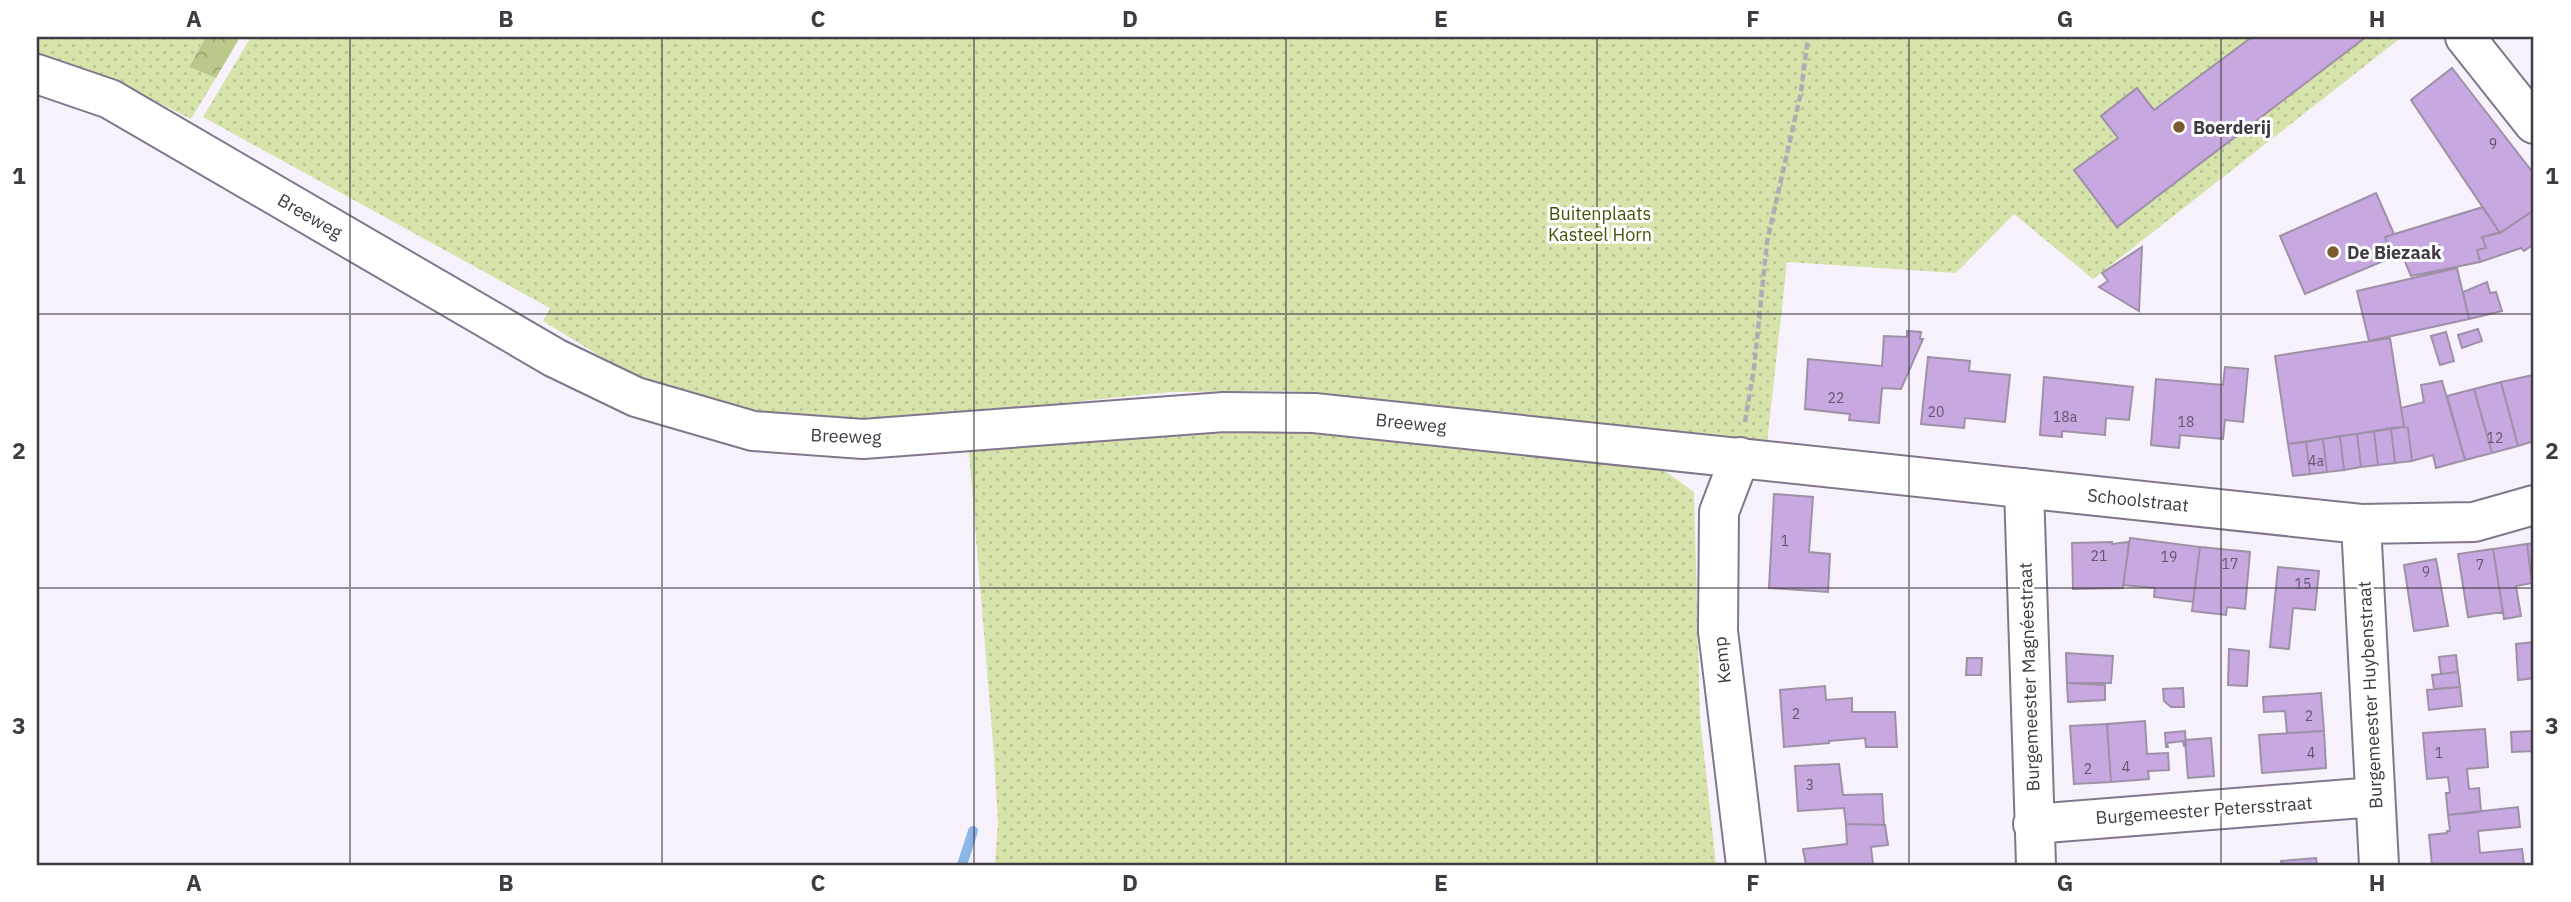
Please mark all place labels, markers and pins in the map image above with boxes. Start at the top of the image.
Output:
place label: Boerderij [2193,116,2271,139]
marker: Boerderij [2171,119,2187,135]
place label: De Biezaak [2347,241,2442,264]
marker: De Biezaak [2325,244,2341,260]

